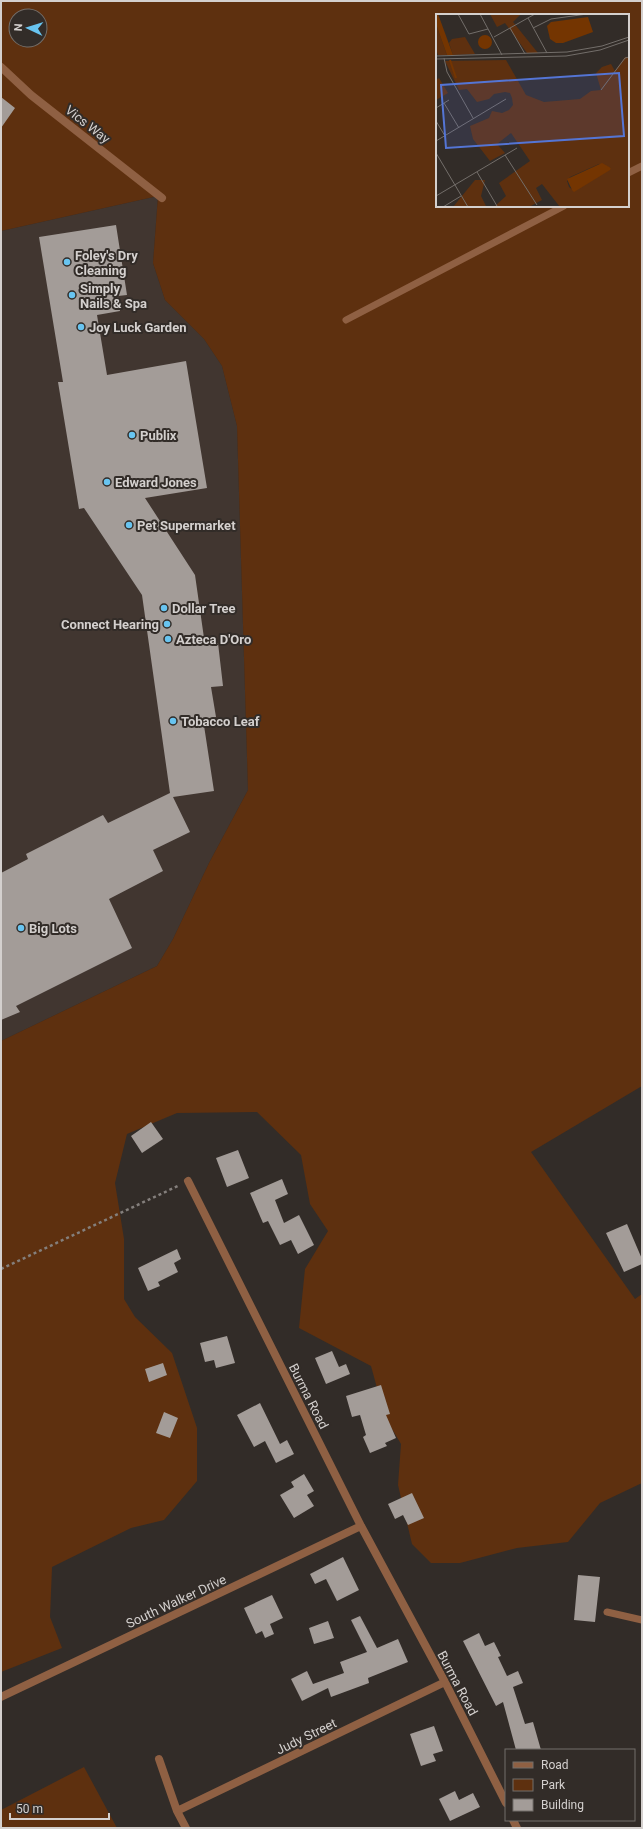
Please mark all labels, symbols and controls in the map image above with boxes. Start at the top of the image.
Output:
north arrow [8,8,48,48]
inset map [436,14,629,207]
text: N [12,23,25,32]
street label: Vics Way [62,102,113,147]
place label: Foley's Dry Cleaning [75,248,138,278]
marker: Foley's Dry Cleaning [62,257,72,267]
place label: Simply Nails & Spa [80,281,147,311]
marker: Simply Nails & Spa [67,290,77,300]
place label: Joy Luck Garden [89,320,186,335]
marker: Joy Luck Garden [76,322,86,332]
place label: Publix [140,428,177,443]
marker: Publix [127,430,137,440]
place label: Edward Jones [115,475,197,490]
marker: Edward Jones [102,477,112,487]
place label: Pet Supermarket [137,518,236,533]
marker: Pet Supermarket [124,520,134,530]
place label: Dollar Tree [172,601,236,616]
marker: Dollar Tree [159,603,169,613]
place label: Connect Hearing [61,617,159,632]
marker: Connect Hearing [162,619,172,629]
place label: Azteca D'Oro [176,632,251,647]
marker: Azteca D'Oro [163,634,173,644]
place label: Tobacco Leaf [181,714,260,729]
marker: Tobacco Leaf [168,716,178,726]
place label: Big Lots [29,921,77,936]
marker: Big Lots [16,923,26,933]
street label: Burma Road [286,1361,331,1431]
street label: South Walker Drive [124,1572,229,1631]
street label: Burma Road [434,1648,481,1718]
street label: Judy Street [274,1715,339,1758]
legend [505,1749,635,1821]
text: Road [541,1758,569,1772]
text: Park [541,1778,566,1792]
scale bar [10,1795,109,1821]
text: Building [541,1798,584,1812]
text: 50 m [16,1802,43,1816]

